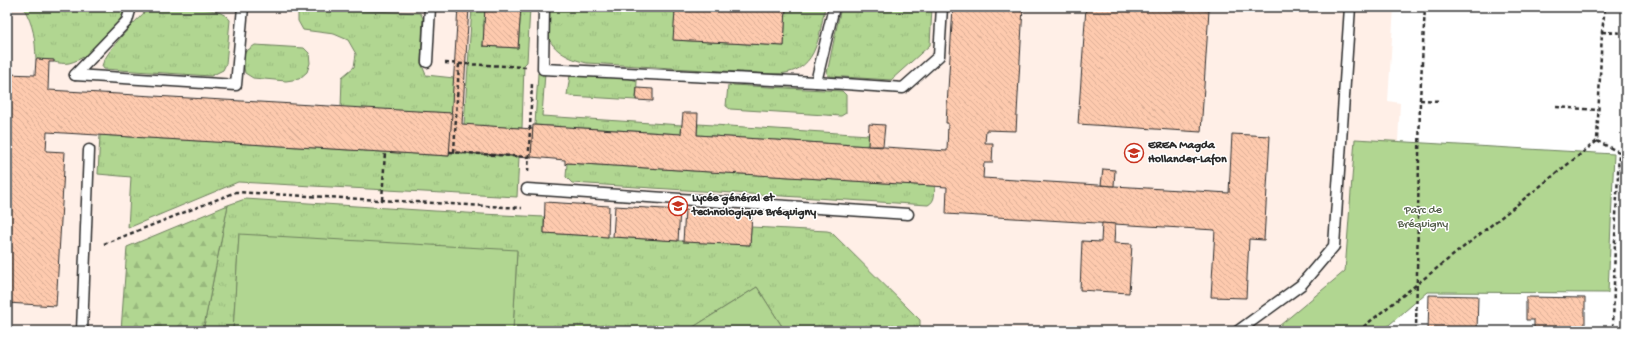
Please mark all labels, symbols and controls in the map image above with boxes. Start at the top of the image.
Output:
place label: EREA Magda Hollander-Lafon [1147,139,1227,167]
school or university icon: EREA Magda Hollander-Lafon [1123,142,1145,164]
place label: Lycée général et technologique Bréquigny [691,192,816,220]
school or university icon: Lycée général et technologique Bréquigny [667,195,689,217]
park label: Parc de Bréquigny [1397,204,1448,232]

